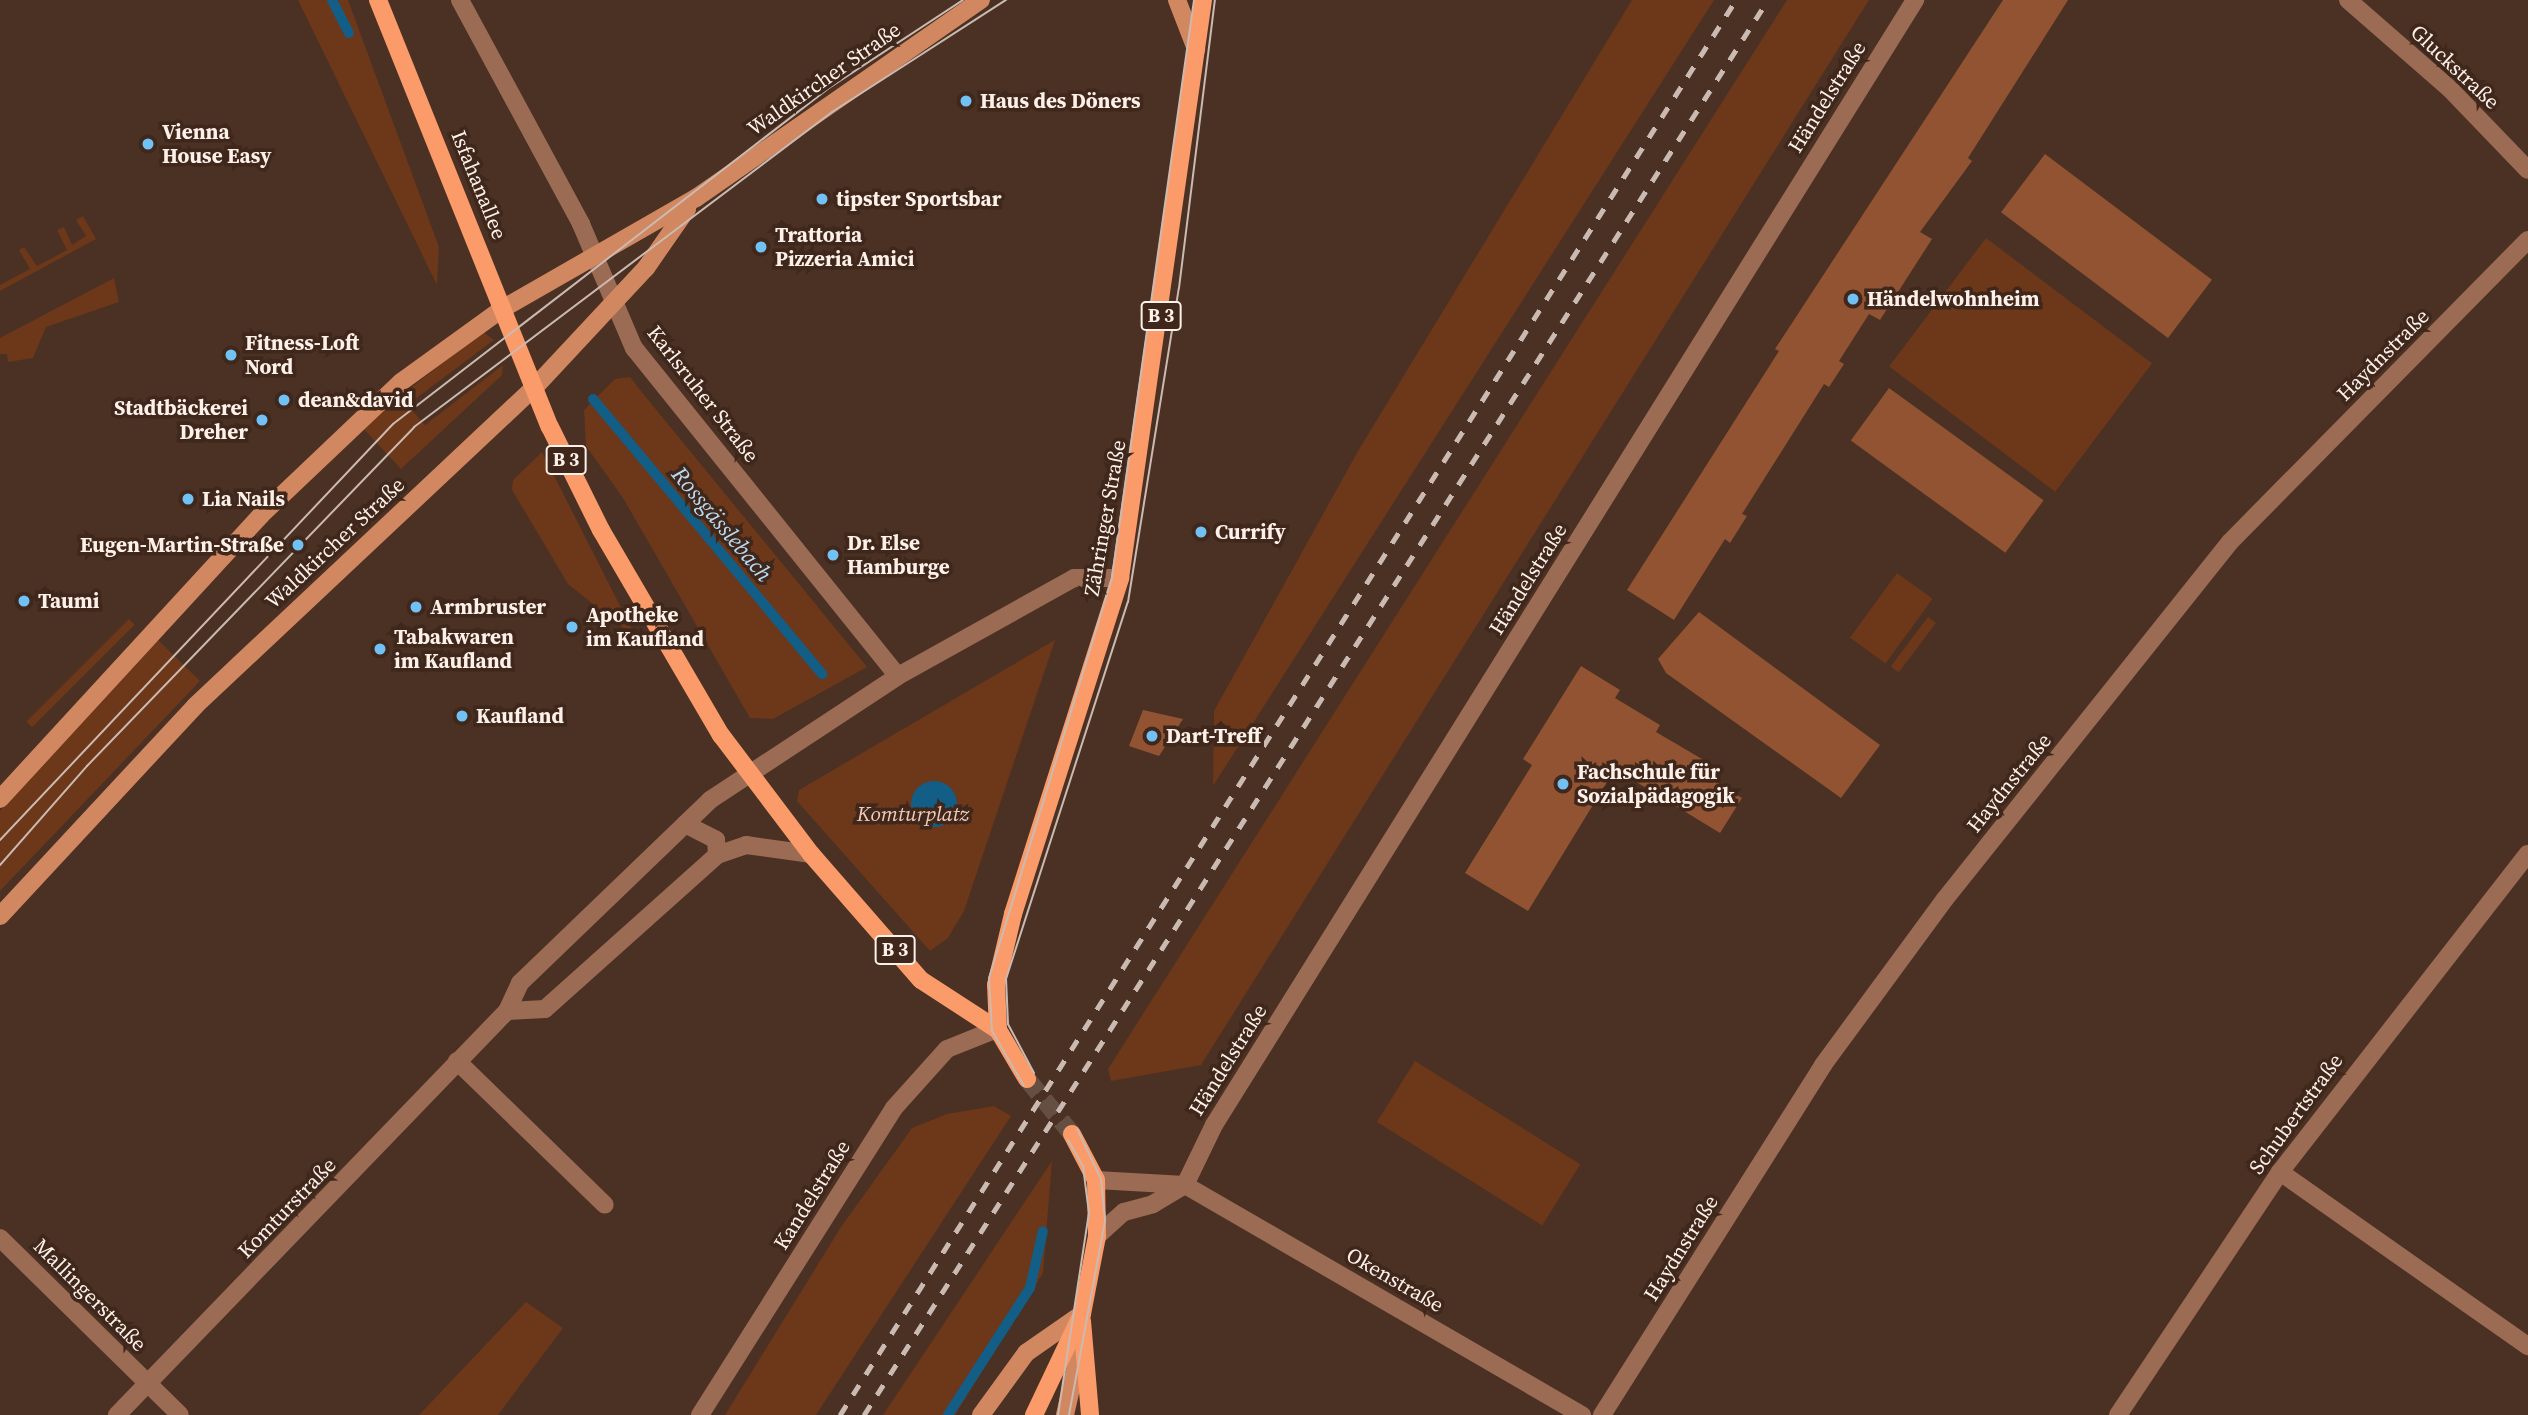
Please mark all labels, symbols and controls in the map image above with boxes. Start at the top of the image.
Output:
street label: Waldkircher Straße [743,17,905,141]
street label: Gluckstraße [2405,20,2505,114]
street label: Händelstraße [1783,37,1871,157]
place label: Haus des Döners [980,88,1141,114]
marker: Haus des Döners [958,93,974,109]
place label: Vienna House Easy [162,119,271,169]
street label: Isfahanallee [446,127,512,243]
marker: Vienna House Easy [140,136,156,152]
place label: tipster Sportsbar [836,186,1001,212]
marker: tipster Sportsbar [814,191,830,207]
place label: Trattoria Pizzeria Amici [775,222,914,272]
marker: Trattoria Pizzeria Amici [753,239,769,255]
place label: Händelwohnheim [1867,286,2040,312]
marker: Händelwohnheim [1845,291,1861,307]
road number: B 3 [1140,300,1182,332]
street label: Haydnstraße [2332,304,2434,406]
street label: Karlsruher Straße [642,321,764,467]
place label: Fitness-Loft Nord [245,330,359,380]
marker: Fitness-Loft Nord [223,347,239,363]
place label: dean&david [298,387,413,413]
marker: dean&david [276,392,292,408]
place label: Stadtbäckerei Dreher [114,395,248,445]
marker: Stadtbäckerei Dreher [254,412,270,428]
street label: Zähringer Straße [1079,438,1131,598]
road number: B 3 [545,444,587,475]
water label: Rossgässlebach [666,461,778,587]
street label: Waldkircher Straße [260,472,410,614]
place label: Lia Nails [202,486,285,512]
marker: Lia Nails [180,491,196,507]
place label: Currify [1215,519,1286,545]
street label: Händelstraße [1484,519,1572,639]
marker: Currify [1193,524,1209,540]
place label: Dr. Else Hamburge [847,530,950,580]
place label: Eugen-Martin-Straße [80,532,284,558]
marker: Eugen-Martin-Straße [290,537,306,553]
marker: Dr. Else Hamburge [825,547,841,563]
place label: Taumi [38,588,99,614]
marker: Taumi [16,593,32,609]
place label: Armbruster [430,594,546,620]
marker: Armbruster [408,599,424,615]
place label: Apotheke im Kaufland [586,602,704,652]
marker: Apotheke im Kaufland [564,619,580,635]
place label: Tabakwaren im Kaufland [394,624,514,674]
marker: Tabakwaren im Kaufland [372,641,388,657]
place label: Kaufland [476,703,564,729]
marker: Kaufland [454,708,470,724]
place label: Dart-Treff [1166,723,1261,749]
marker: Dart-Treff [1144,728,1160,744]
street label: Haydnstraße [1961,728,2057,838]
place label: Fachschule für Sozialpädagogik [1577,759,1735,809]
marker: Fachschule für Sozialpädagogik [1555,776,1571,792]
park label: Komturplatz [857,801,969,827]
road number: B 3 [874,934,916,966]
street label: Händelstraße [1184,1000,1272,1120]
street label: Schubertstraße [2244,1049,2348,1179]
street label: Kandelstraße [768,1136,856,1254]
street label: Komturstraße [233,1152,341,1264]
street label: Haydnstraße [1639,1190,1723,1306]
street label: Mallingerstraße [28,1233,152,1357]
street label: Okenstraße [1342,1242,1448,1318]

